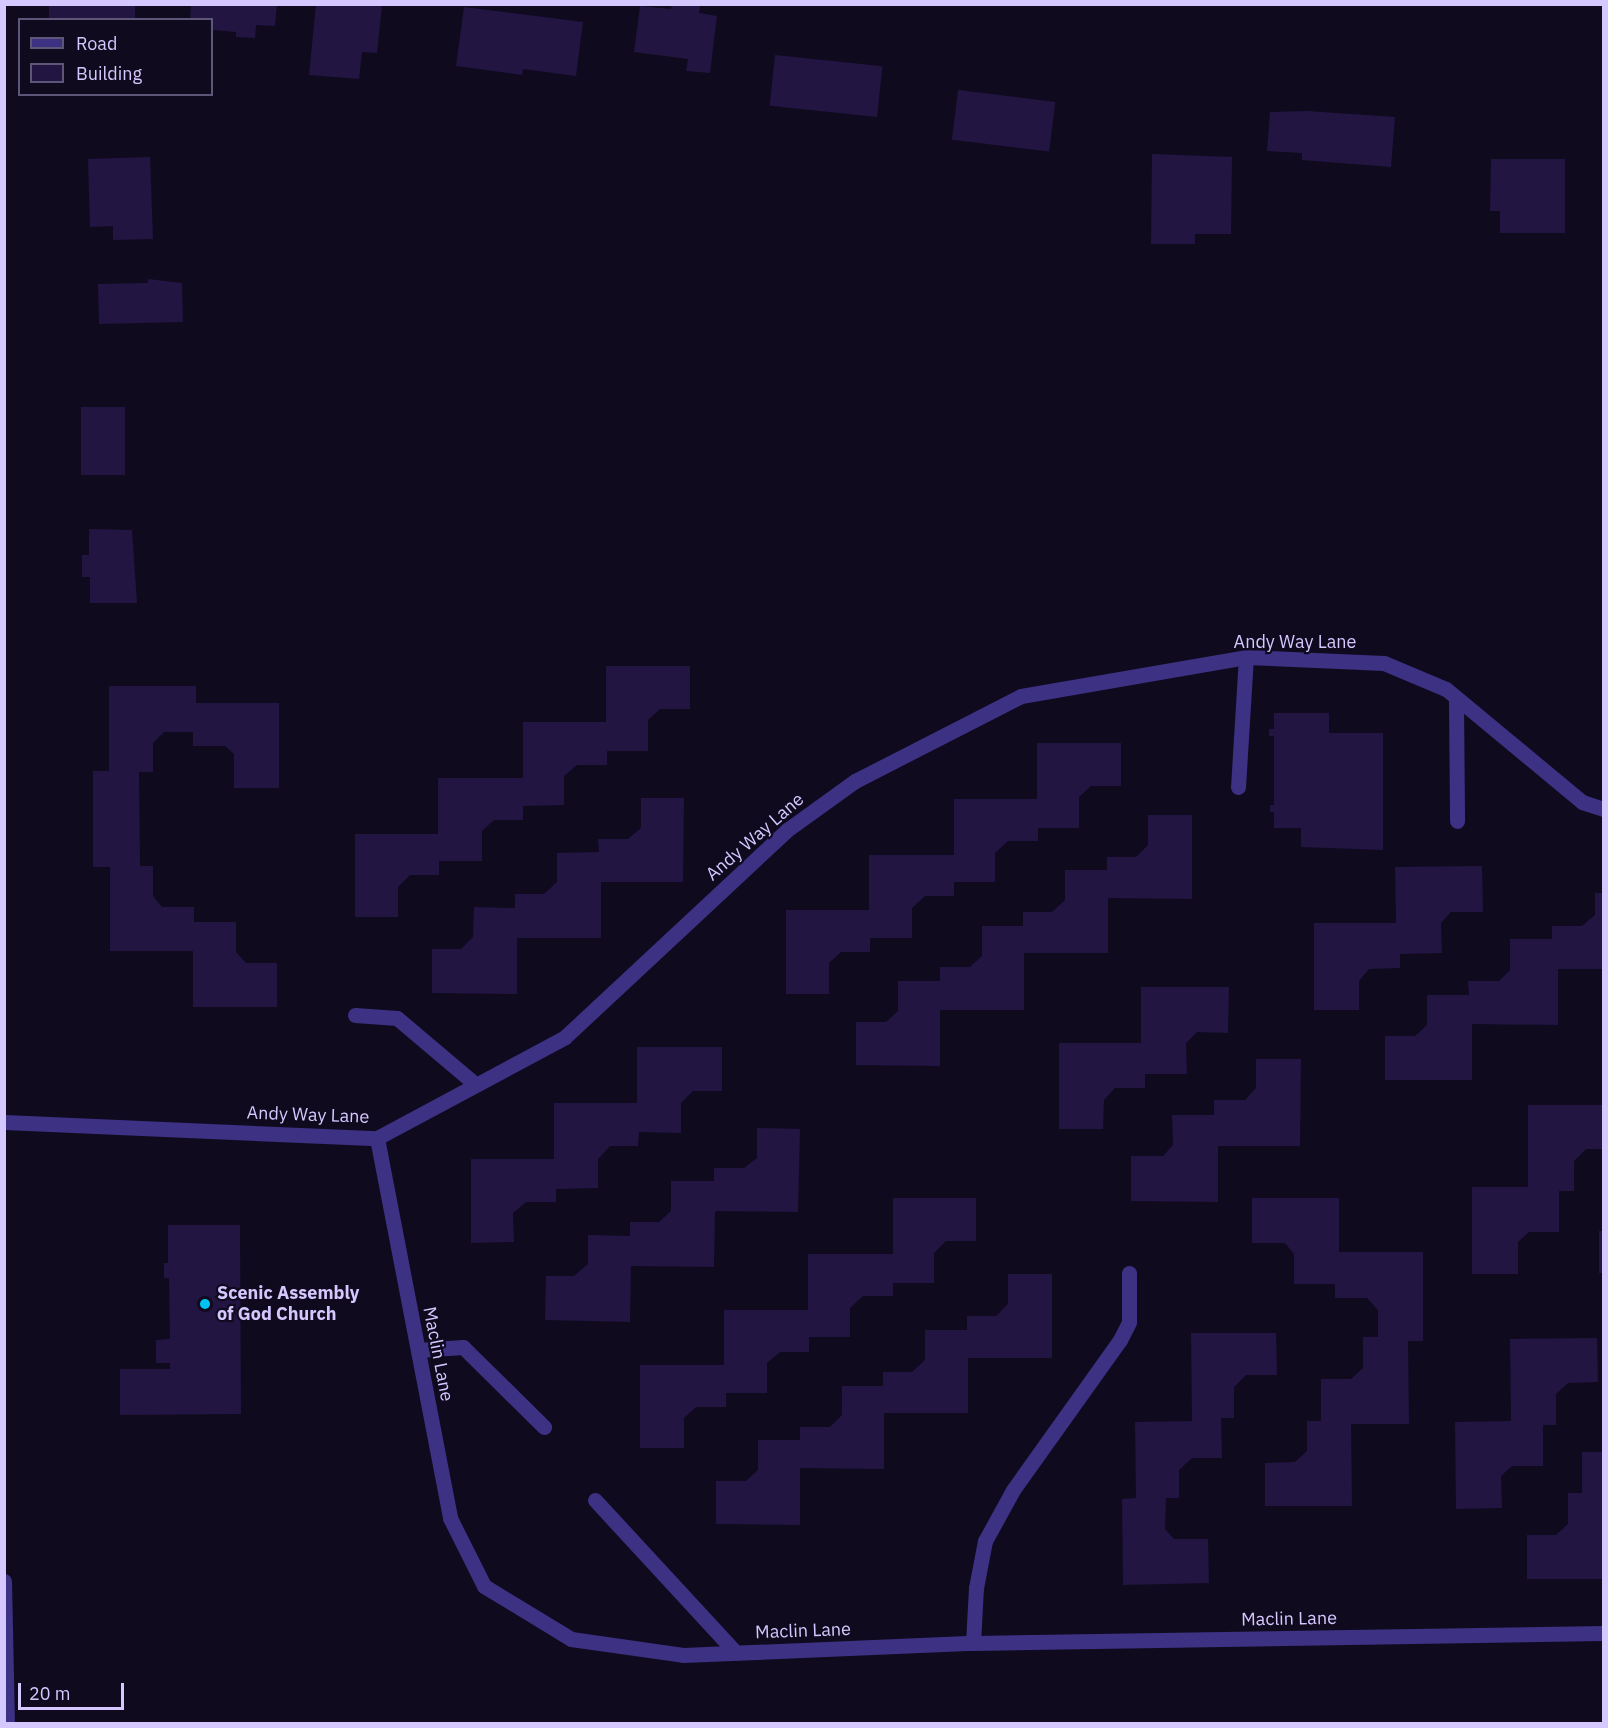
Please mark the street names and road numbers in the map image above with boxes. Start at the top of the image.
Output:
street label: Andy Way Lane [1234,631,1356,653]
street label: Andy Way Lane [702,789,808,885]
street label: Andy Way Lane [246,1102,370,1128]
street label: Maclin Lane [418,1305,458,1403]
street label: Maclin Lane [1241,1607,1337,1631]
street label: Maclin Lane [755,1619,851,1643]

